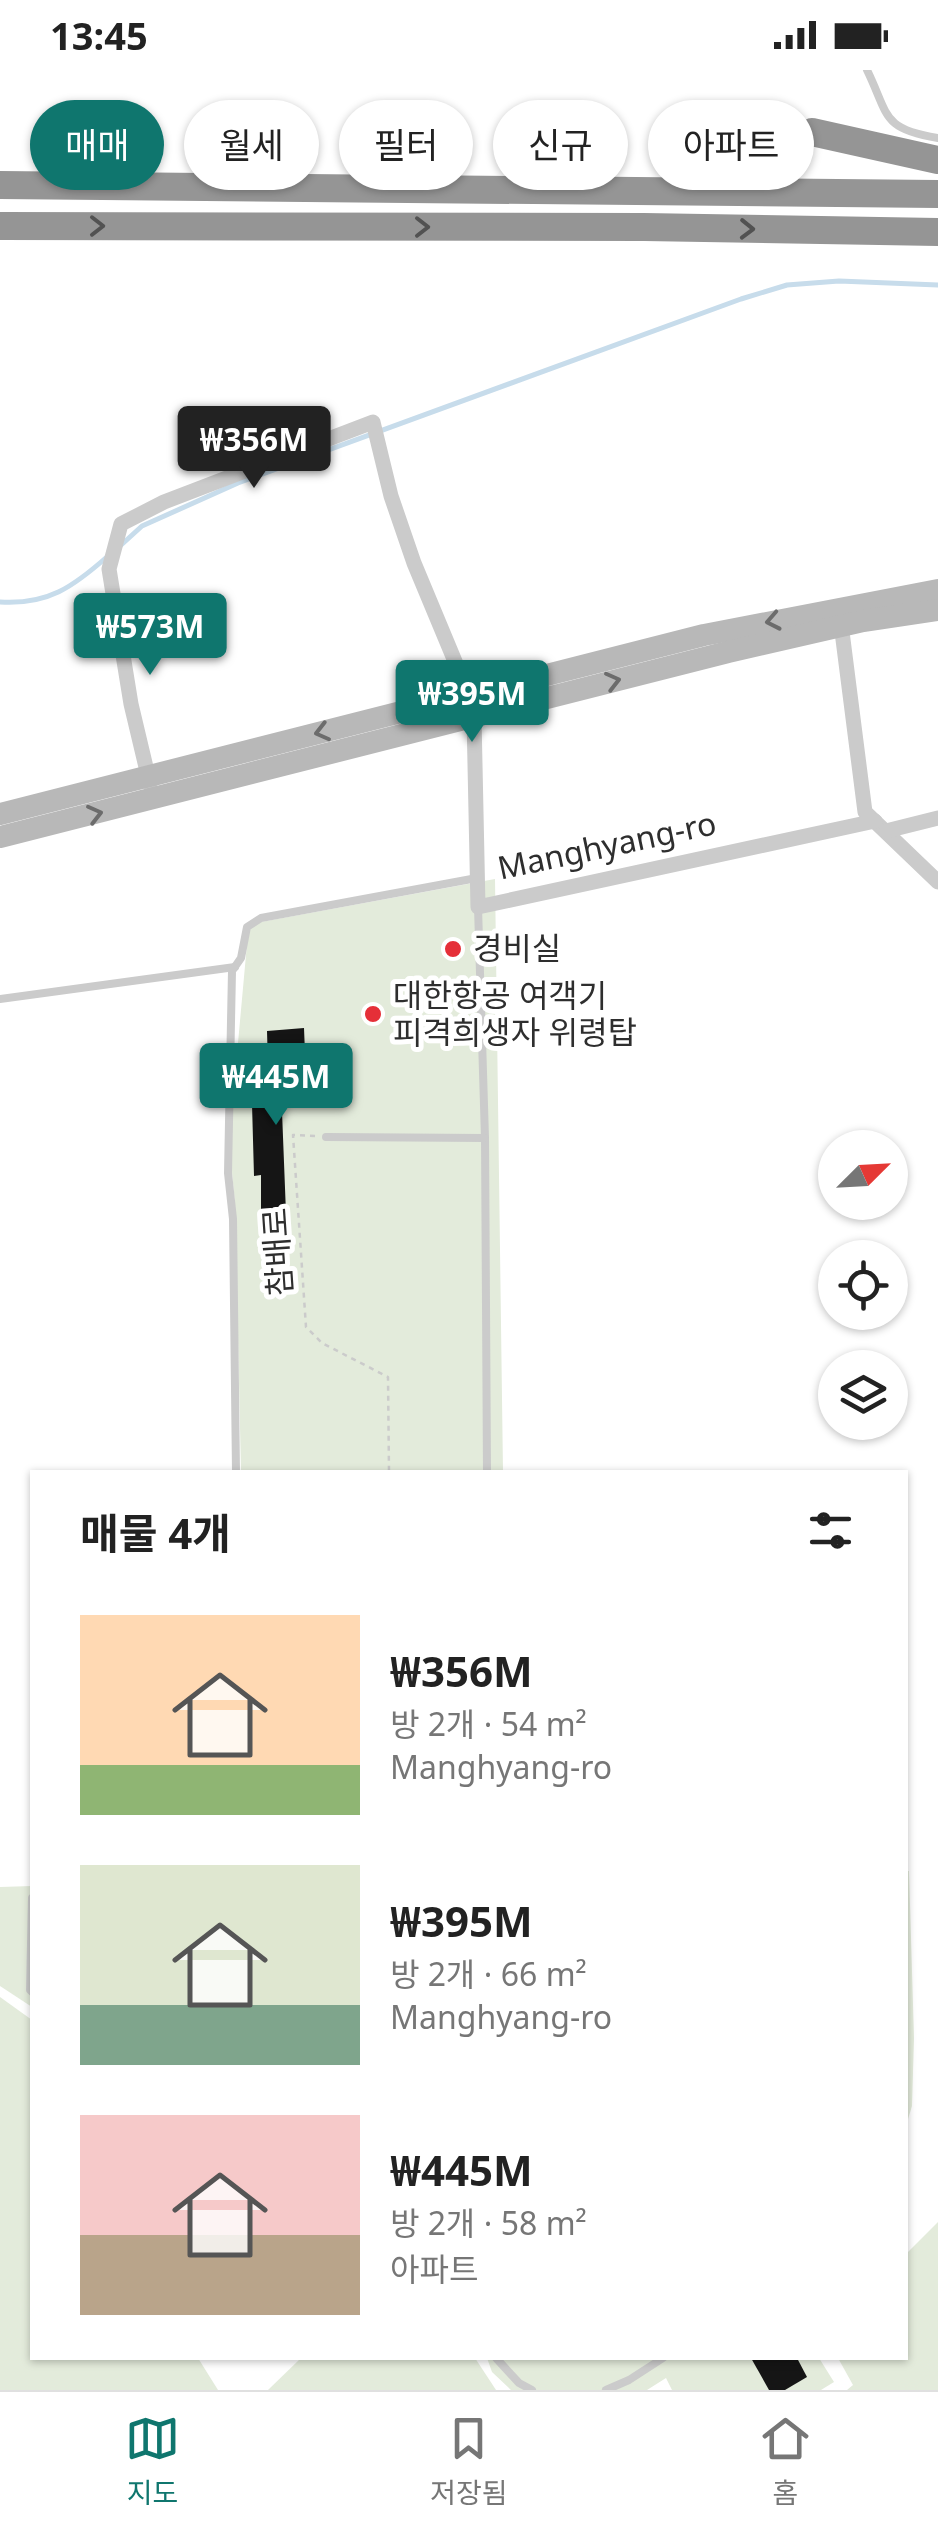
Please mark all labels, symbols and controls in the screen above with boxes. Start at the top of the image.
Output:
text: 13:45 [50,9,148,61]
chip: 매매 [30,100,164,190]
chip: 월세 [184,100,319,190]
chip: 필터 [339,100,473,190]
chip: 신규 [493,100,628,190]
chip: 아파트 [648,100,814,190]
one-way arrow [90,215,106,237]
one-way arrow [416,216,431,238]
one-way arrow [740,218,756,240]
pin: ₩356M [184,406,324,491]
text: ₩356M [200,417,308,460]
pin: ₩573M [80,593,220,678]
text: ₩573M [96,604,204,647]
one-way arrow [765,609,782,630]
pin: ₩395M [402,660,542,745]
text: ₩395M [418,671,526,714]
one-way arrow [604,672,621,693]
one-way arrow [314,720,331,741]
street label: Manghyang-ro [494,800,720,889]
one-way arrow [86,804,103,825]
place label: 경비실 [473,926,561,969]
marker: 경비실 [442,938,464,960]
place label: 대한항공 여객기 피격희생자 위령탑 [393,973,637,1053]
marker: 대한항공 여객기 피격희생자 위령탑 [362,1003,384,1025]
pin: ₩445M [206,1043,346,1128]
text: ₩445M [222,1054,330,1097]
north arrow [818,1130,908,1220]
map controls [818,1130,908,1440]
street label: 참배로 [252,1207,301,1298]
button: locate [818,1240,908,1330]
button: layers [818,1350,908,1440]
icon: filters [803,1503,858,1558]
text: 매물 4개 [80,1504,231,1561]
text: ₩356M [390,1642,533,1699]
icon: home [160,1655,280,1775]
text: 방 2개 · 54 m² [390,1702,587,1745]
text: Manghyang-ro [390,1745,612,1788]
text: ₩395M [390,1892,533,1949]
icon: home [160,1905,280,2025]
text: 방 2개 · 66 m² [390,1952,587,1995]
text: Manghyang-ro [390,1995,612,2038]
text: ₩445M [390,2141,533,2198]
icon: home [160,2155,280,2275]
text: 방 2개 · 58 m² [390,2201,587,2244]
text: 아파트 [390,2247,478,2290]
tab: 지도 [125,2411,180,2511]
tab: 저장됨 [430,2411,508,2511]
tab: 홈 [758,2411,813,2511]

